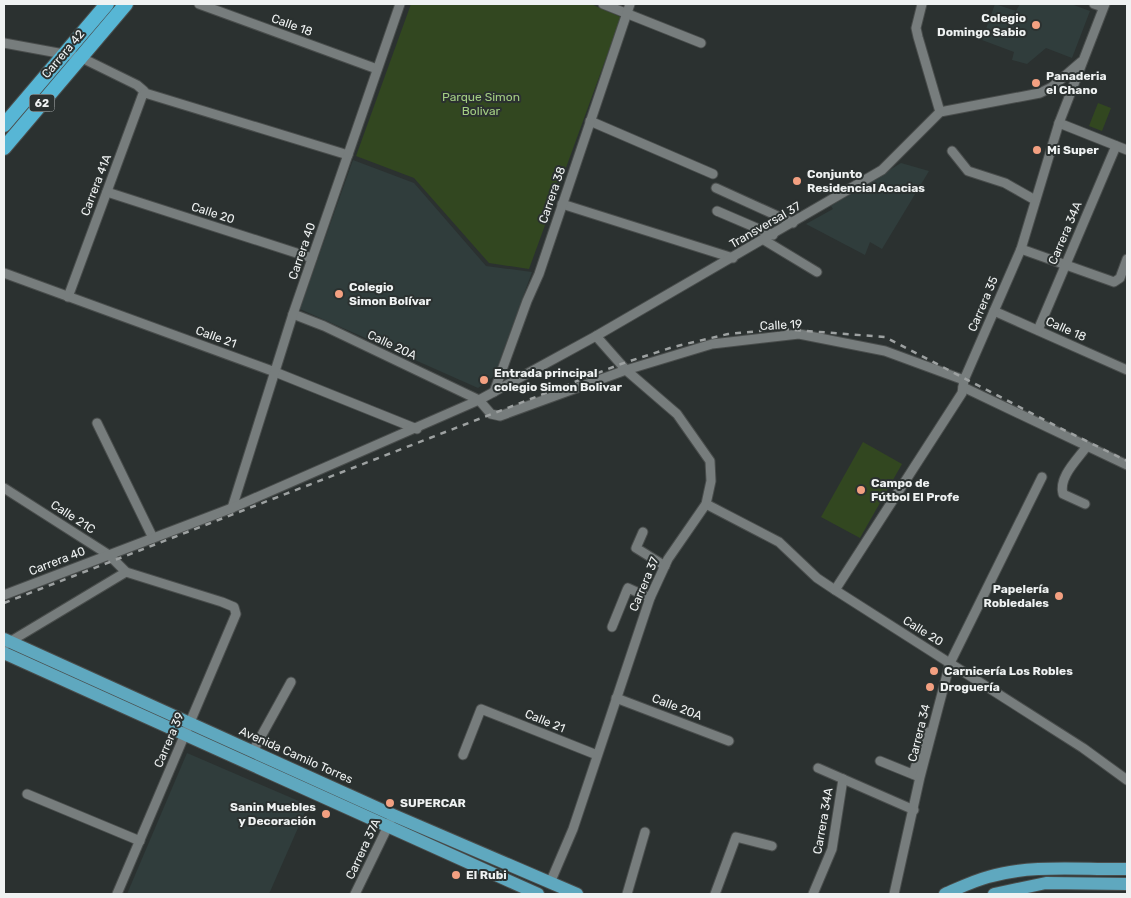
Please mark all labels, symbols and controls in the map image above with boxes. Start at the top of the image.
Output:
street label: Calle 18 [269,11,315,39]
place label: Colegio Domingo Sabio [937,11,1026,39]
marker: Colegio Domingo Sabio [1030,19,1042,31]
street label: Carrera 42 [39,27,87,81]
place label: Panaderia el Chano [1046,69,1107,97]
marker: Panaderia el Chano [1030,77,1042,89]
park label: Parque Simon Bolivar [442,90,520,118]
road number: 62 [30,95,54,112]
place label: Mi Super [1047,143,1099,157]
marker: Mi Super [1031,144,1043,156]
street label: Carrera 41A [78,152,114,218]
street label: Carrera 38 [536,165,568,225]
place label: Conjunto Residencial Acacias [807,167,925,195]
marker: Conjunto Residencial Acacias [791,175,803,187]
street label: Calle 20 [190,199,236,227]
street label: Transversal 37 [727,199,803,251]
street label: Carrera 34A [1045,199,1085,267]
street label: Carrera 40 [286,221,318,281]
street label: Carrera 35 [965,274,1001,334]
place label: Colegio Simon Bolívar [349,280,432,308]
marker: Colegio Simon Bolívar [333,288,345,300]
street label: Calle 18 [1044,314,1088,344]
street label: Calle 19 [759,317,803,333]
street label: Calle 21 [194,323,238,351]
street label: Calle 20A [365,327,419,363]
place label: Entrada principal colegio Simon Bolivar [494,366,622,394]
marker: Entrada principal colegio Simon Bolivar [478,374,490,386]
place label: Campo de Fútbol El Profe [871,476,959,504]
marker: Campo de Fútbol El Profe [855,484,867,496]
street label: Calle 21C [48,497,98,537]
street label: Carrera 40 [27,544,87,578]
street label: Carrera 37 [626,555,662,613]
place label: Papelería Robledales [983,582,1049,610]
marker: Papelería Robledales [1053,590,1065,602]
street label: Calle 20 [900,613,946,649]
place label: Carnicería Los Robles [944,664,1073,678]
marker: Carnicería Los Robles [928,665,940,677]
place label: Droguería [940,680,1000,694]
marker: Droguería [924,681,936,693]
street label: Calle 20A [650,691,704,723]
street label: Carrera 34 [905,702,933,763]
street label: Calle 21 [523,707,567,735]
street label: Carrera 39 [151,710,187,770]
street label: Avenida Camilo Torres [237,724,355,786]
street label: Carrera 34A [810,787,836,855]
place label: SUPERCAR [400,796,466,810]
marker: SUPERCAR [384,797,396,809]
place label: Sanin Muebles y Decoración [230,800,316,828]
marker: Sanin Muebles y Decoración [320,808,332,820]
street label: Carrera 37A [343,817,383,881]
place label: El Rubi [466,868,507,882]
marker: El Rubi [450,869,462,881]

